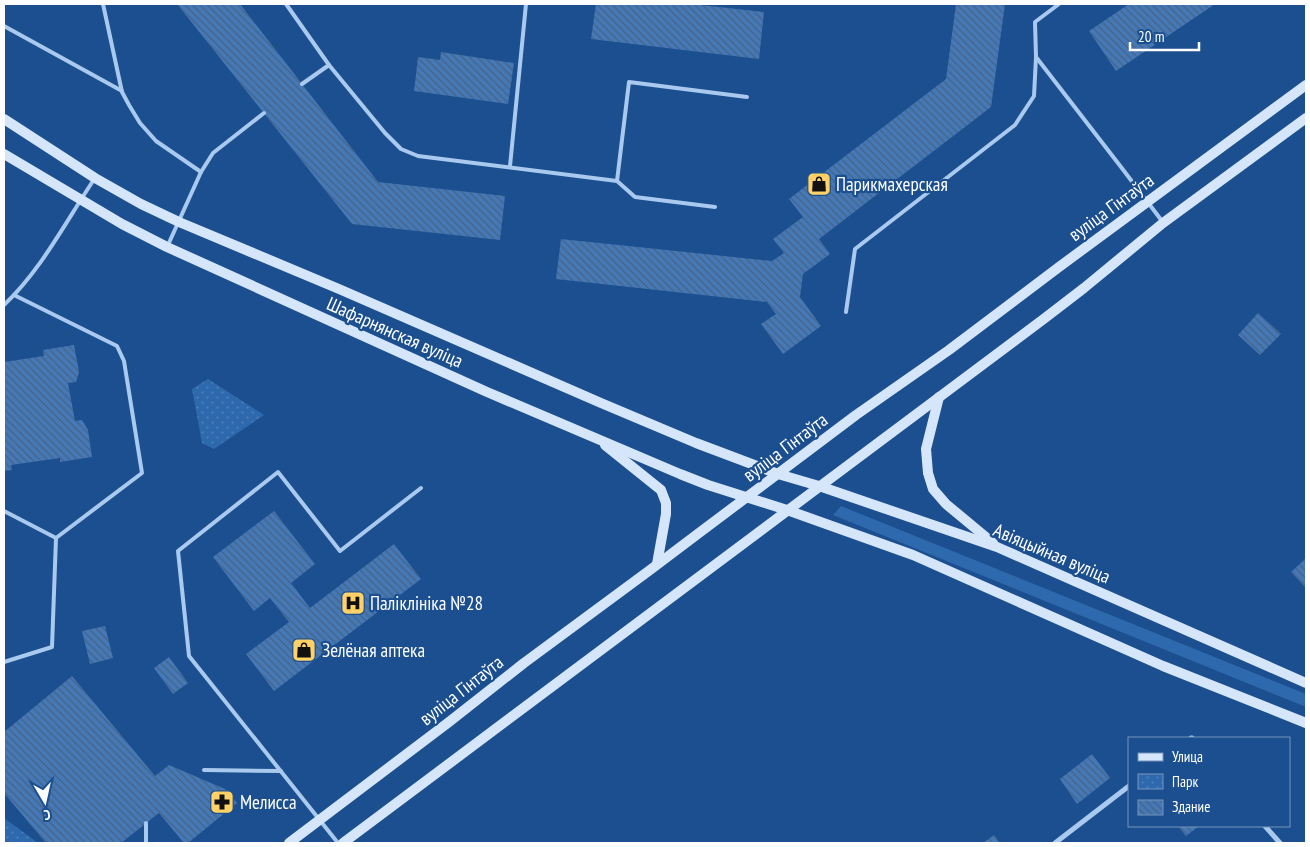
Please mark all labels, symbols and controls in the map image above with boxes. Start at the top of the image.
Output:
scale bar [1130,20,1199,52]
text: 20 m [1138,27,1164,46]
street label: вуліца Гінтаўта [1064,168,1158,246]
shop icon: Парикмахерская [806,171,832,197]
place label: Парикмахерская [836,172,948,196]
street label: Шафарнянская вуліца [323,291,467,373]
street label: вуліца Гінтаўта [738,407,832,487]
street label: Авіяцыйная вуліца [990,518,1114,588]
hospital icon: Паліклініка №28 [340,590,366,616]
place label: Паліклініка №28 [370,591,483,615]
shop icon: Зелёная аптека [291,637,317,663]
place label: Зелёная аптека [322,638,425,662]
street label: вуліца Гінтаўта [414,650,508,730]
legend [1128,737,1290,827]
text: Улица [1172,747,1203,766]
text: Парк [1172,772,1198,791]
north arrow [20,777,70,827]
pharmacy icon: Мелисса [209,789,235,815]
place label: Мелисса [240,790,297,814]
text: Здание [1172,797,1210,816]
text: С [42,805,52,824]

